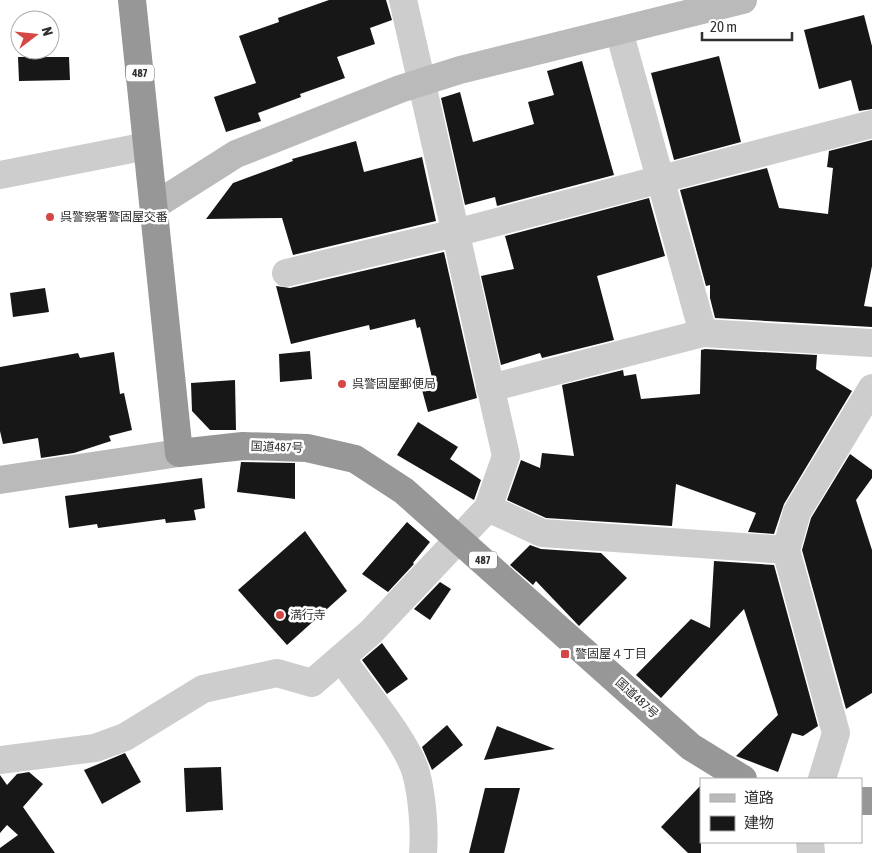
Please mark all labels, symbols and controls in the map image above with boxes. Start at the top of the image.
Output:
north arrow [10,10,60,60]
scale bar [702,10,792,42]
text: 20 m [710,18,737,35]
text: N [39,25,56,38]
road number: 487 [126,64,154,82]
place label: 呉警察署警固屋交番 [60,210,168,224]
marker: 呉警察署警固屋交番 [44,211,56,223]
place label: 呉警固屋郵便局 [352,377,436,391]
marker: 呉警固屋郵便局 [336,378,348,390]
street label: 国道487号 [250,439,304,455]
road number: 487 [469,552,497,568]
place label: 満行寺 [290,608,326,622]
marker: 満行寺 [274,609,286,621]
place label: 警固屋４丁目 [575,647,647,661]
marker: 警固屋４丁目 [559,648,571,660]
street label: 国道487号 [613,675,661,721]
legend [700,778,862,843]
text: 道路 [744,789,774,806]
text: 建物 [744,814,774,831]

